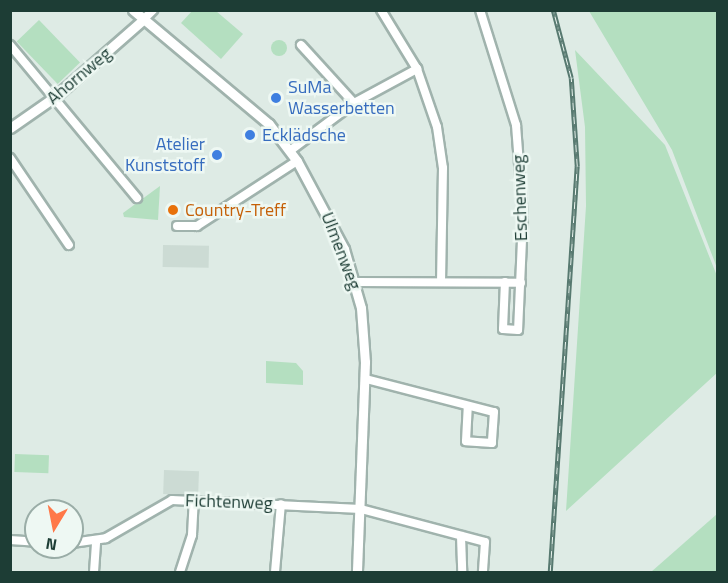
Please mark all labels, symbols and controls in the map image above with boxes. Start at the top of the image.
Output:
street label: Ahornweg [42,43,116,109]
place label: SuMa Wasserbetten [288,77,395,119]
marker: SuMa Wasserbetten [269,91,283,105]
place label: Ecklädsche [262,124,346,146]
marker: Ecklädsche [243,128,257,142]
place label: Atelier Kunststoff [125,134,205,176]
marker: Atelier Kunststoff [210,148,224,162]
street label: Eschenweg [508,154,532,242]
place label: Country-Treff [185,199,286,221]
marker: Country-Treff [166,203,180,217]
street label: Ulmenweg [316,209,366,293]
street label: Fichtenweg [185,490,273,514]
north arrow [24,499,84,559]
text: N [44,532,59,558]

